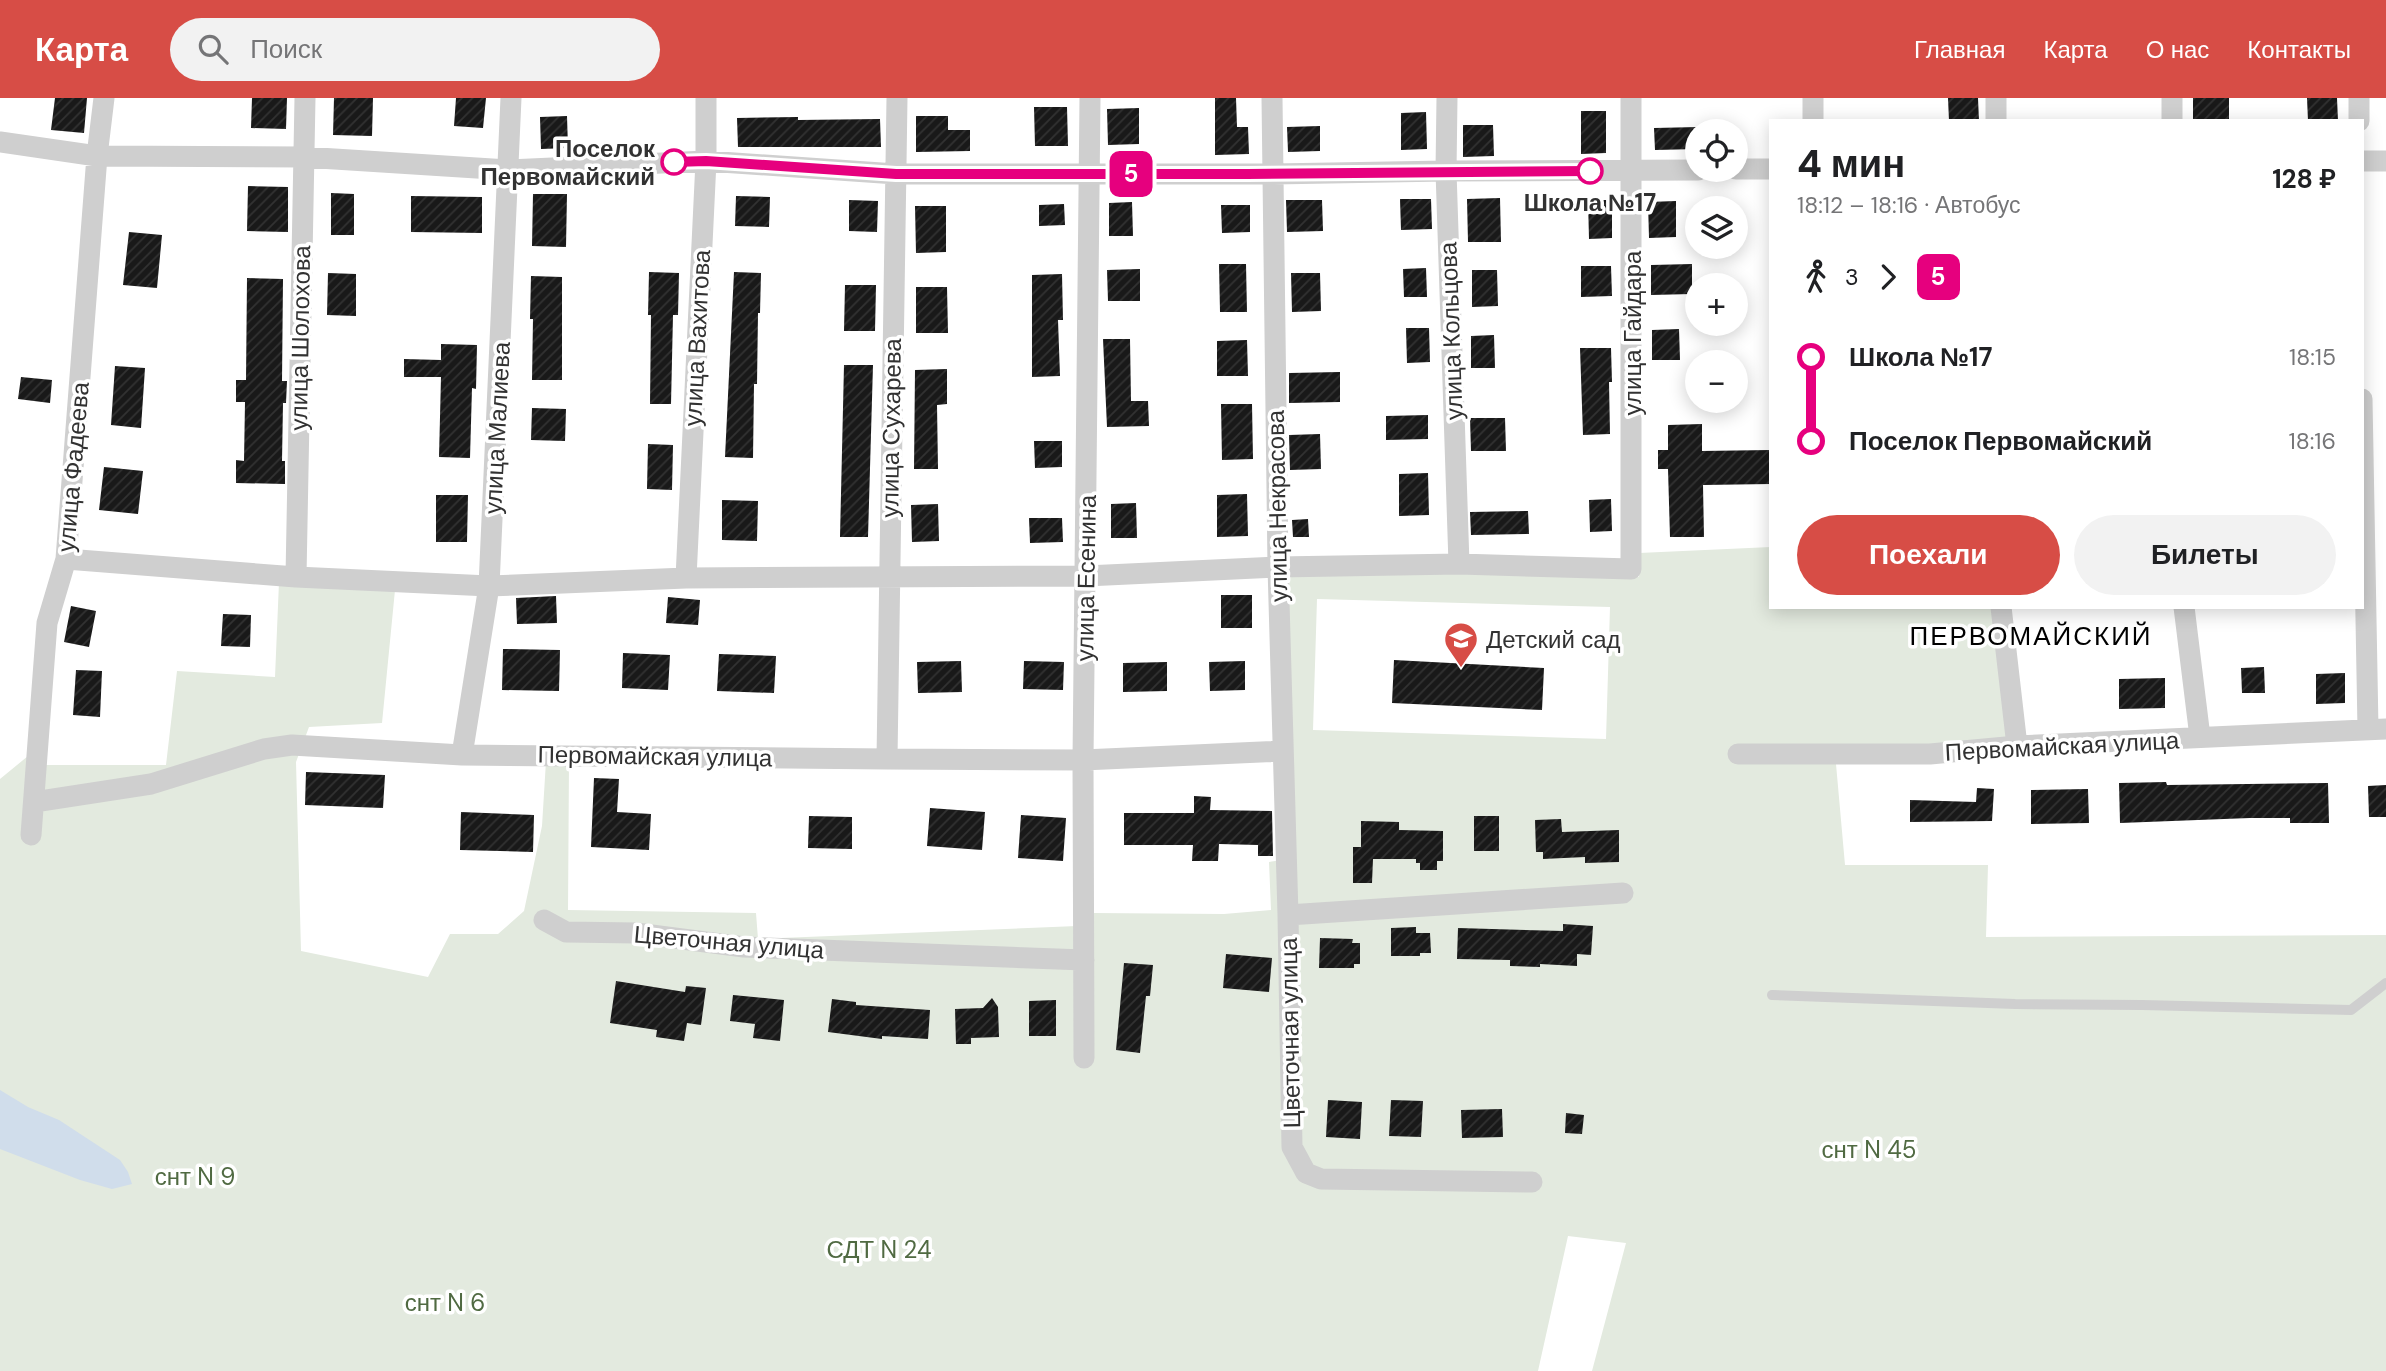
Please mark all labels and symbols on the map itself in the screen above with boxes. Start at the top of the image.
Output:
place label: Поселок Первомайский [481,133,656,192]
marker: Поселок Первомайский [661,149,687,175]
line badge: 5 [1108,151,1154,197]
marker: Школа №17 [1577,158,1603,184]
place label: Школа №17 [1524,187,1656,218]
street label: улица Кольцова [1432,241,1470,421]
street label: улица Шолохова [283,244,317,431]
street label: улица Вахитова [677,248,717,427]
street label: улица Гайдара [1617,250,1648,415]
street label: улица Сухарева [874,337,908,518]
street label: улица Малиева [477,340,517,515]
street label: улица Фадеева [50,380,96,553]
street label: улица Некрасова [1260,409,1294,602]
street label: улица Есенина [1069,494,1103,662]
district label: ПЕРВОМАЙСКИЙ [1909,619,2153,653]
school or university icon: Детский сад [1442,620,1480,669]
place label: Детский сад [1486,624,1621,655]
street label: Первомайская улица [1944,724,2181,768]
street label: Первомайская улица [537,738,773,774]
street label: Цветочная улица [633,918,826,966]
street label: Цветочная улица [1273,937,1307,1129]
park label: снт N 45 [1822,1134,1916,1165]
park label: снт N 9 [155,1161,235,1192]
park label: СДТ N 24 [826,1234,932,1265]
park label: снт N 6 [405,1287,485,1318]

